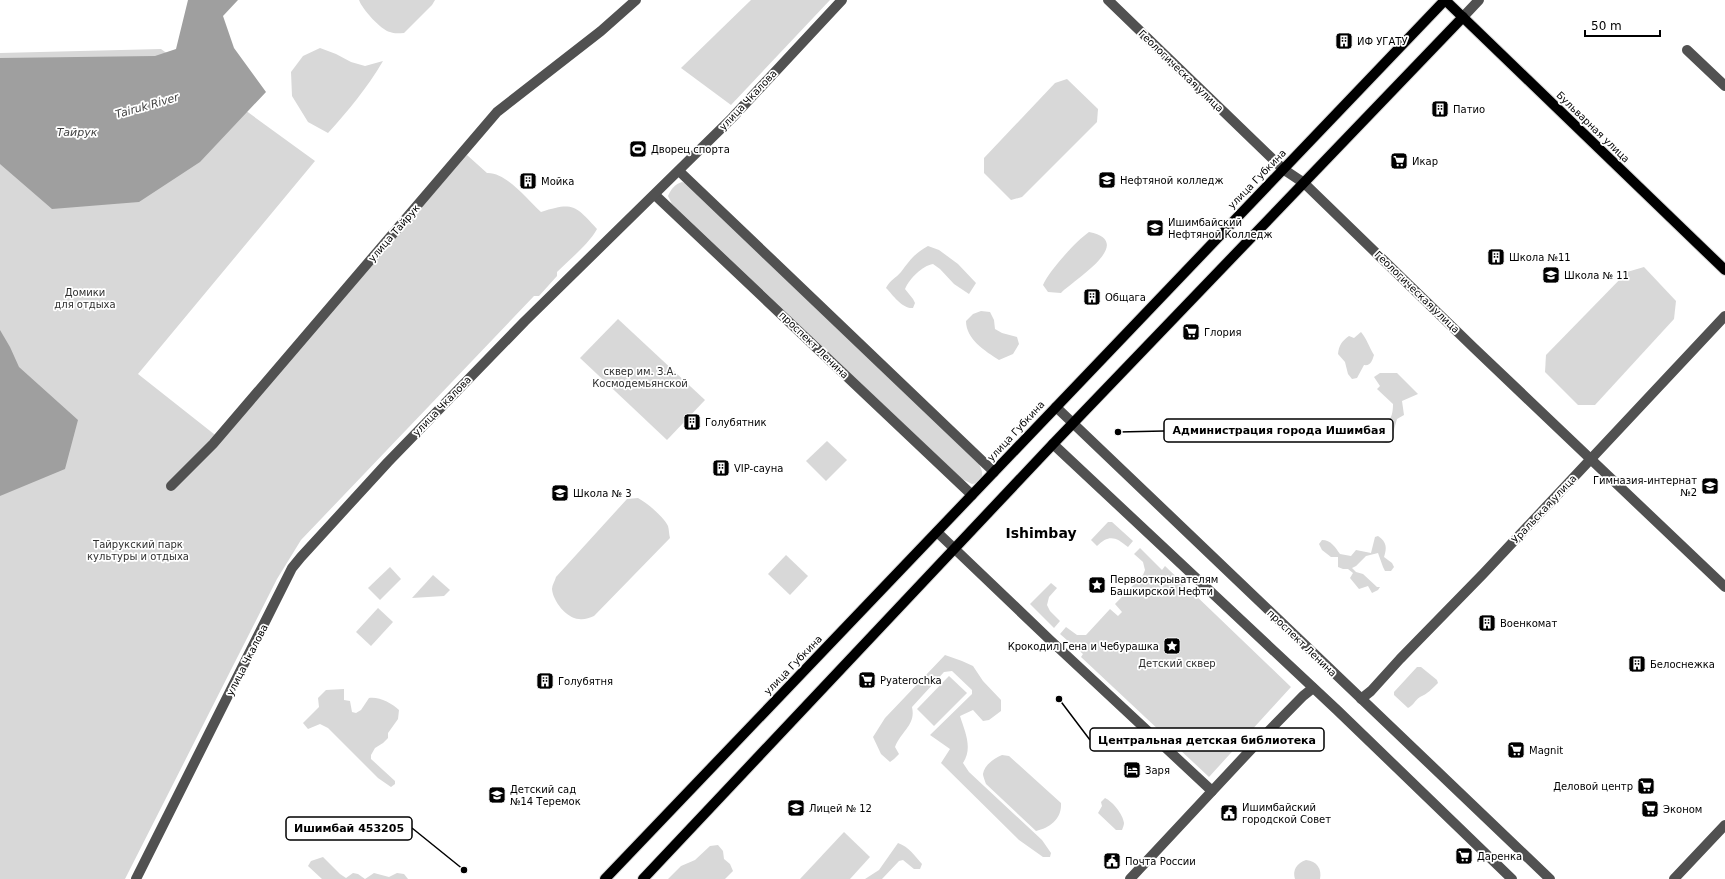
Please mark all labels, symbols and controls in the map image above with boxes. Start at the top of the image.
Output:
scale bar [1585,12,1660,38]
text: 50 m [1591,19,1622,33]
street label: Геологическая улица [1136,28,1226,114]
building icon: ИФ УГАТУ [1334,31,1354,51]
place label: ИФ УГАТУ [1357,36,1408,47]
street label: улица Чкалова [717,68,779,132]
street label: Бульварная улица [1554,89,1632,165]
water label: Tairuk River [114,90,182,121]
building icon: Патио [1430,99,1450,119]
place label: Патио [1453,104,1485,115]
water label: Тайрук [57,126,98,139]
sports icon: Дворец спорта [628,139,648,159]
place label: Дворец спорта [651,144,730,155]
street label: улица Губкина [1226,147,1288,211]
supermarket icon: Икар [1389,151,1409,171]
place label: Икар [1412,156,1438,167]
school or university icon: Нефтяной колледж [1097,170,1117,190]
building icon: Мойка [518,171,538,191]
place label: Нефтяной колледж [1120,175,1223,186]
place label: Мойка [541,176,574,187]
street label: улица Тайрук [366,202,422,264]
place label: Ишимбайский Нефтяной Колледж [1168,217,1272,240]
school or university icon: Ишимбайский Нефтяной Колледж [1145,218,1165,238]
building icon: Школа №11 [1486,247,1506,267]
street label: Геологическая улица [1372,249,1462,335]
place label: Школа №11 [1509,252,1571,263]
school or university icon: Школа № 11 [1541,265,1561,285]
place label: Школа № 11 [1564,270,1629,281]
park label: Домики для отдыха [54,287,116,310]
building icon: Общага [1082,287,1102,307]
place label: Общага [1105,292,1146,303]
street label: проспект Ленина [777,309,851,381]
supermarket icon: Глория [1181,322,1201,342]
place label: Глория [1204,327,1241,338]
park label: сквер им. З.А. Космодемьянской [592,366,688,389]
street label: улица Чкалова [411,374,473,438]
street label: улица Губкина [985,399,1047,463]
building icon: Голубятник [682,412,702,432]
place label: Голубятник [705,417,767,428]
callout: Администрация города Ишимбая [1164,419,1393,442]
text: Администрация города Ишимбая [1173,424,1385,437]
building icon: VIP-сауна [711,458,731,478]
place label: VIP-сауна [734,463,783,474]
street label: Уральская улица [1509,473,1579,545]
place label: Гимназия-интернат №2 [1593,475,1697,498]
school or university icon: Гимназия-интернат №2 [1700,476,1720,496]
school or university icon: Школа № 3 [550,483,570,503]
place label: Школа № 3 [573,488,632,499]
district label: Ishimbay [1005,525,1077,541]
park label: Тайрукский парк культуры и отдыха [87,539,189,562]
place label: Первооткрывателям Башкирской Нефти [1110,574,1218,597]
place icon: Первооткрывателям Башкирской Нефти [1087,575,1107,595]
street label: проспект Ленина [1265,607,1339,679]
building icon: Военкомат [1477,613,1497,633]
place label: Военкомат [1500,618,1557,629]
street label: улица Чкалова [224,623,270,697]
street label: улица Губкина [762,633,824,697]
place icon: Крокодил Гена и Чебурашка [1162,636,1182,656]
place label: Крокодил Гена и Чебурашка [1008,641,1159,652]
building icon: Белоснежка [1627,654,1647,674]
park label: Детский сквер [1138,658,1216,669]
place label: Белоснежка [1650,659,1715,670]
supermarket icon: Pyaterochka [857,670,877,690]
building icon: Голубятня [535,671,555,691]
place label: Pyaterochka [880,675,942,686]
place label: Голубятня [558,676,613,687]
callout: Центральная детская библиотека [1090,728,1324,751]
text: Центральная детская библиотека [1098,734,1316,747]
supermarket icon: Magnit [1506,740,1526,760]
place label: Magnit [1529,745,1563,756]
hotel icon: Заря [1122,760,1142,780]
place label: Заря [1145,765,1170,776]
supermarket icon: Деловой центр [1636,776,1656,796]
place label: Деловой центр [1553,781,1633,792]
place label: Детский сад №14 Теремок [510,784,581,807]
school or university icon: Детский сад №14 Теремок [487,785,507,805]
school or university icon: Лицей № 12 [786,798,806,818]
supermarket icon: Эконом [1640,799,1660,819]
place label: Ишимбайский городской Совет [1242,802,1331,825]
place label: Лицей № 12 [809,803,872,814]
public building icon: Ишимбайский городской Совет [1219,803,1239,823]
place label: Эконом [1663,804,1702,815]
callout: Ишимбай 453205 [286,817,412,840]
text: Ишимбай 453205 [294,822,404,835]
supermarket icon: Даренка [1454,846,1474,866]
public building icon: Почта России [1102,851,1122,871]
place label: Даренка [1477,851,1522,862]
place label: Почта России [1125,856,1196,867]

